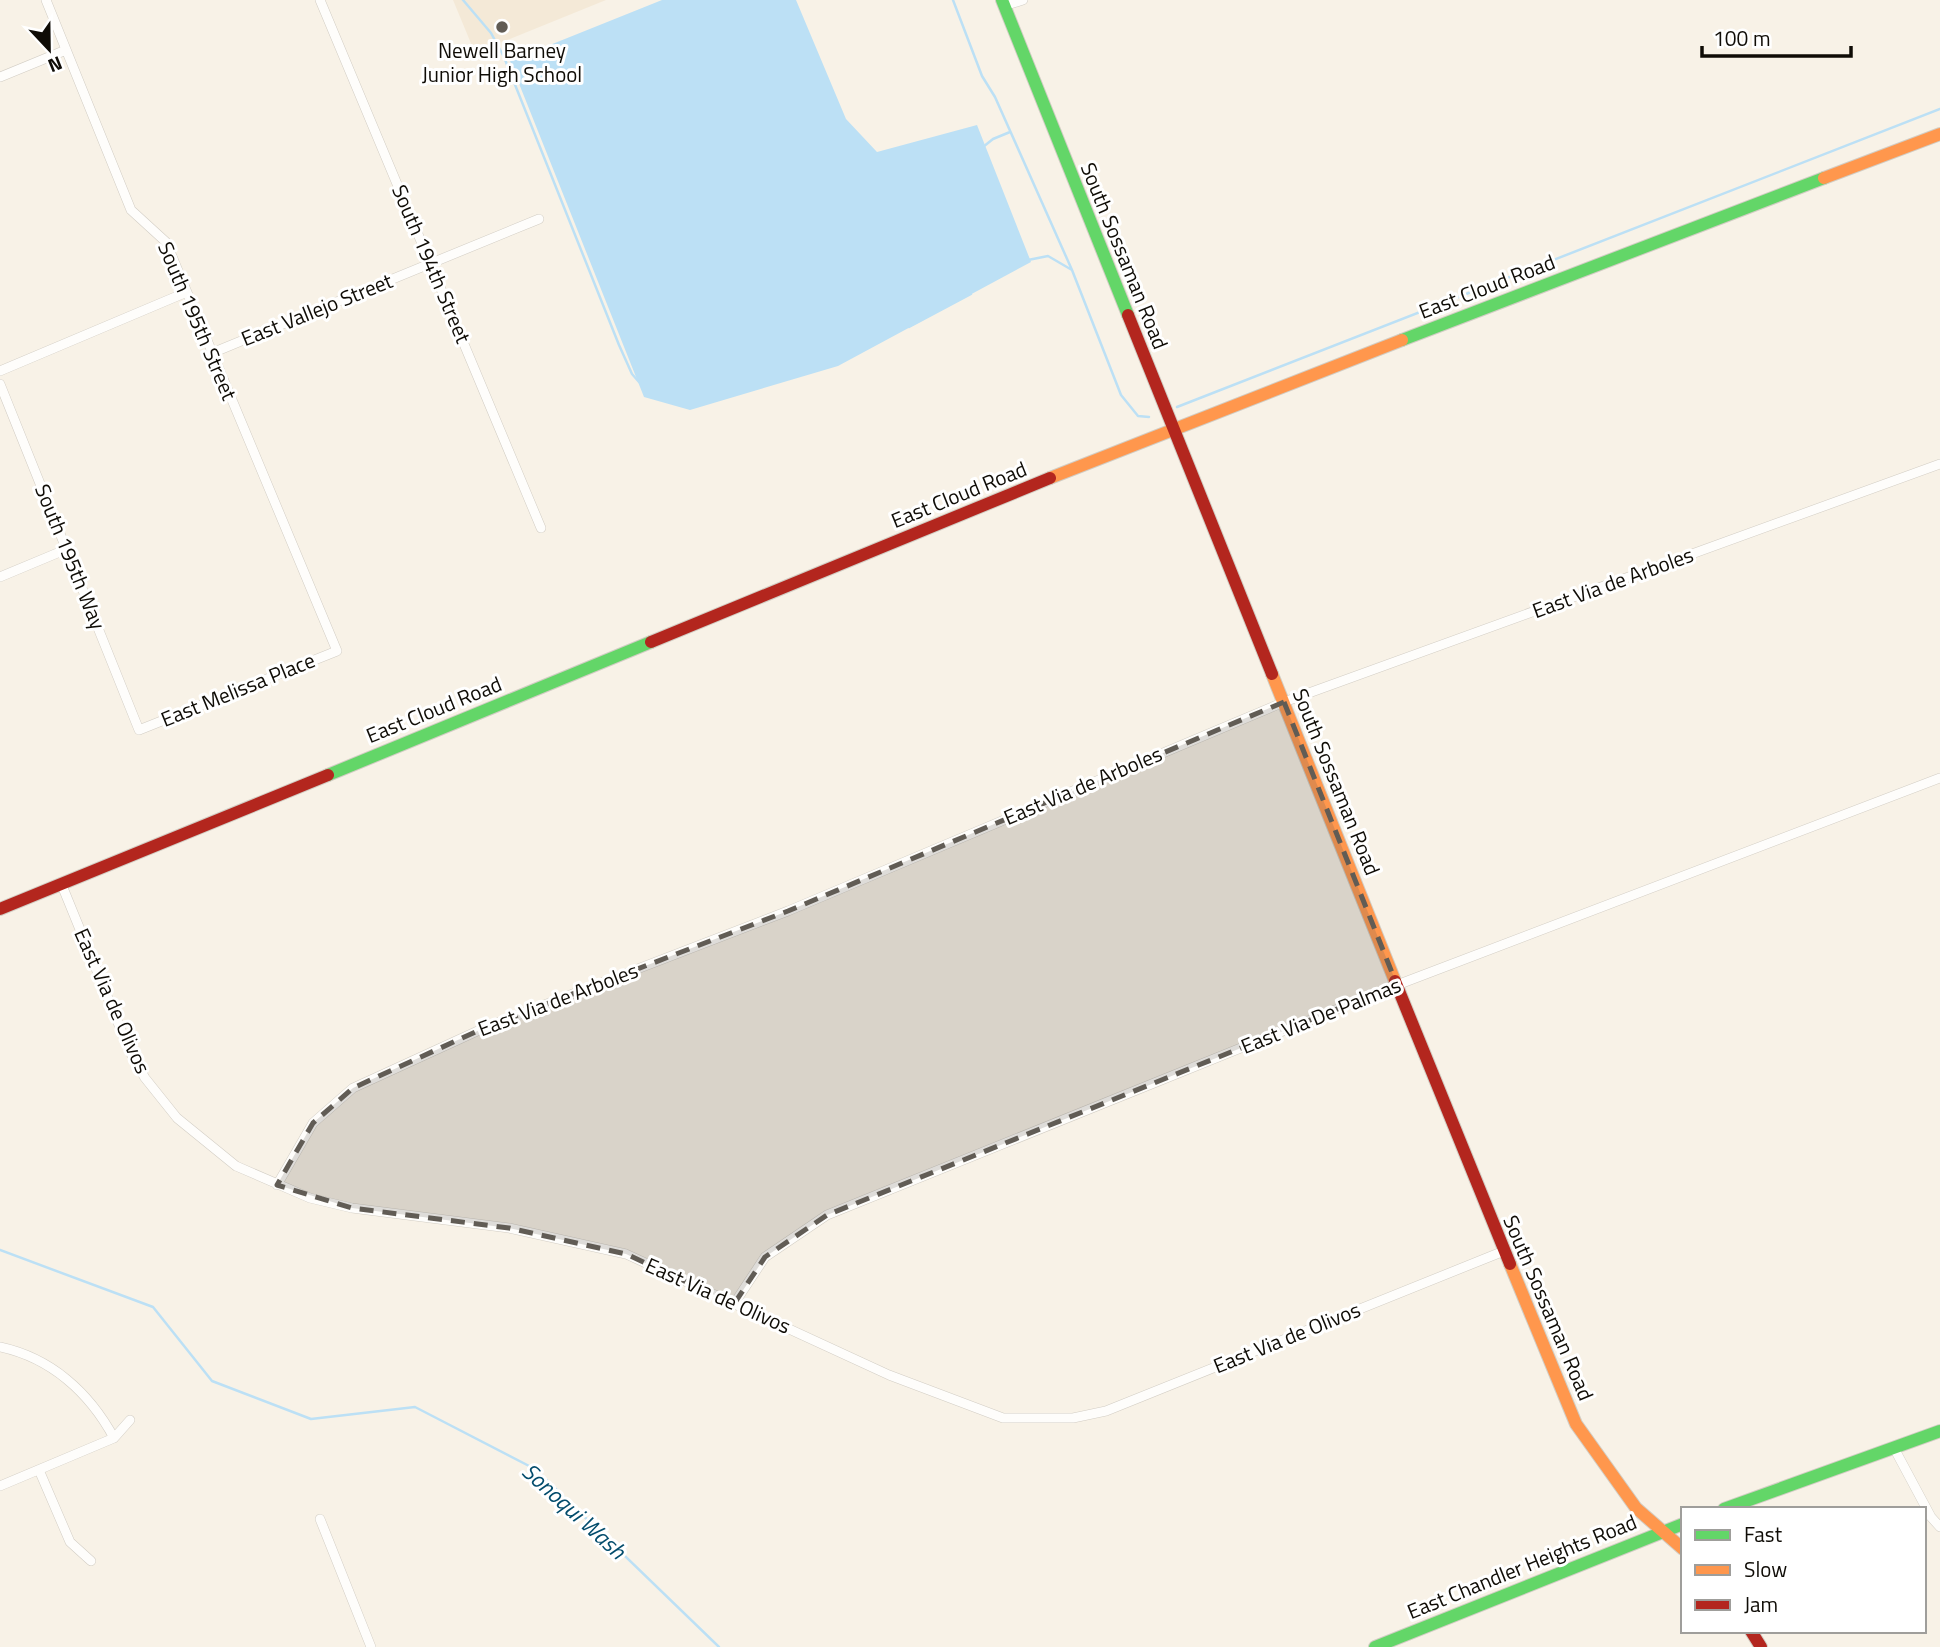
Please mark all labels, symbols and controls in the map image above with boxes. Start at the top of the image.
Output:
north arrow [14,14,84,84]
scale bar [1702,14,1851,58]
marker: Newell Barney Junior High School [494,19,510,35]
text: 100 m [1713,22,1770,54]
place label: Newell Barney Junior High School [422,34,582,90]
text: N [44,49,67,81]
street label: South Sossaman Road [1073,157,1177,354]
street label: South 194th Street [384,179,480,348]
street label: South 195th Street [150,236,246,405]
street label: East Cloud Road [1414,245,1559,327]
street label: East Vallejo Street [236,264,398,354]
street label: East Cloud Road [886,452,1031,536]
street label: South 195th Way [27,479,115,634]
street label: East Via de Arboles [1528,538,1698,626]
street label: East Melissa Place [156,644,319,735]
street label: East Cloud Road [361,667,506,751]
street label: South Sossaman Road [1285,683,1389,880]
street label: East Via de Arboles [998,737,1167,833]
street label: East Via de Olivos [67,923,159,1078]
street label: East Via de Arboles [473,954,642,1044]
street label: East Via De Palmas [1236,968,1406,1062]
street label: South Sossaman Road [1495,1210,1602,1405]
street label: East Via de Olivos [641,1249,796,1341]
street label: East Via de Olivos [1208,1293,1365,1381]
water label: Sonoqui Wash [514,1454,635,1567]
street label: East Chandler Heights Road [1402,1505,1641,1627]
legend [1681,1507,1926,1633]
text: Fast [1744,1518,1783,1550]
text: Slow [1744,1553,1787,1585]
text: Jam [1744,1588,1778,1620]

